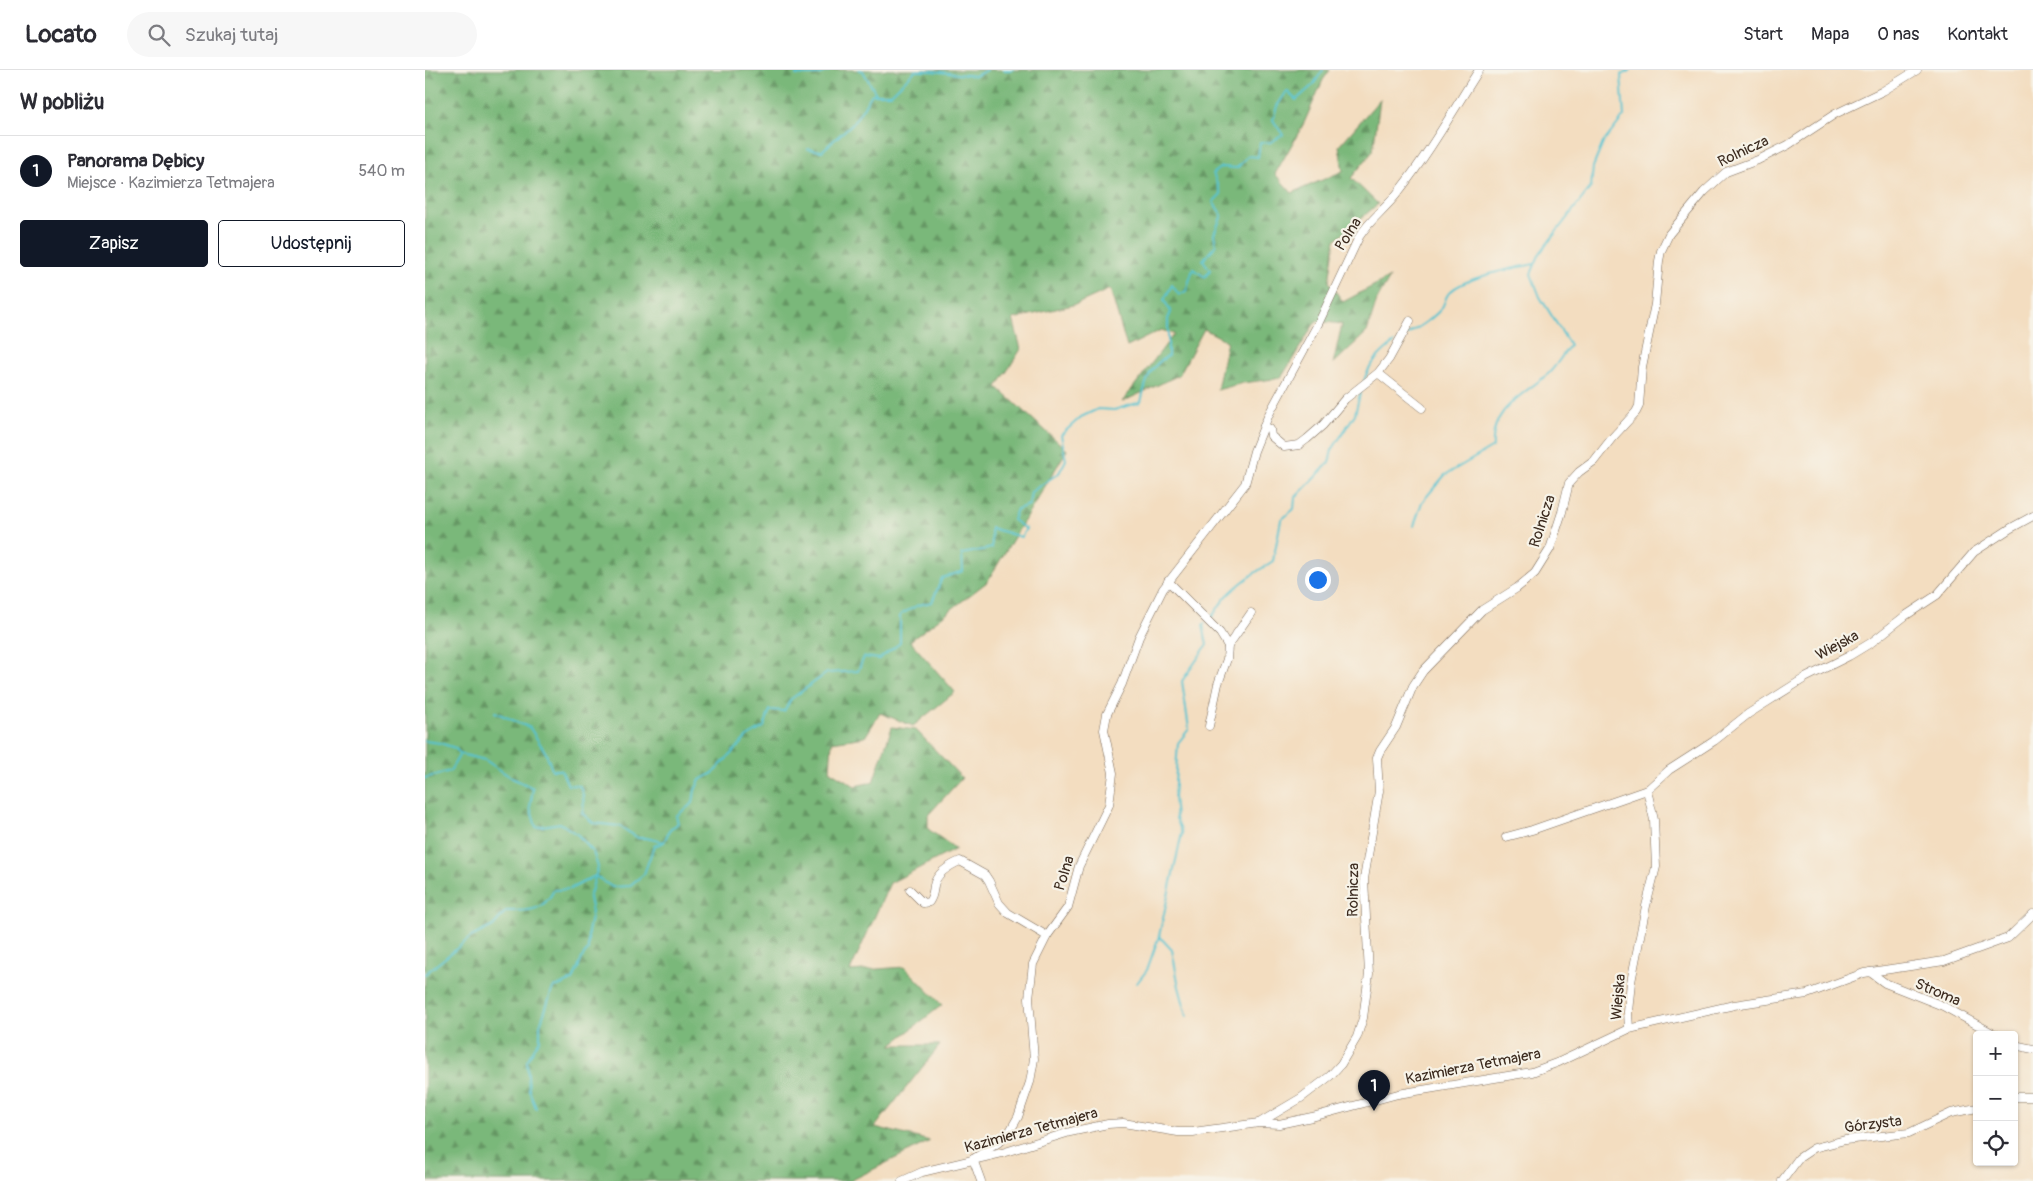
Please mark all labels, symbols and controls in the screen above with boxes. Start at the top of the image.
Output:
search box [127,12,477,57]
text: Locato [25,20,97,49]
icon: search [145,21,173,49]
text: Szukaj tutaj [185,23,279,47]
text: Start [1743,23,1783,46]
text: Mapa [1811,23,1849,46]
text: O nas [1877,23,1919,46]
text: Kontakt [1947,23,2008,46]
text: W pobliżu [20,89,104,116]
street label: Rolnicza [1715,131,1772,171]
text: Panorama Dębicy [67,149,204,173]
text: 1 [33,161,39,181]
text: 540 m [358,161,405,181]
text: Miejsce · Kazimierza Tetmajera [67,173,275,193]
street label: Polna [1331,214,1366,254]
button: Zapisz [20,220,208,267]
button: Udostępnij [218,220,405,267]
street label: Rolnicza [1525,493,1560,550]
your location [1305,567,1331,593]
street label: Wiejska [1812,626,1862,665]
street label: Polna [1050,853,1079,893]
street label: Rolnicza [1344,863,1363,917]
street label: Wiejska [1607,973,1630,1021]
street label: Stroma [1912,974,1964,1011]
map controls [1973,1031,2018,1166]
button: + [1973,1031,2018,1076]
street label: Kazimierza Tetmajera [1404,1044,1542,1089]
pin: 1 [1358,1070,1390,1111]
button: − [1973,1076,2018,1121]
street label: Kazimierza Tetmajera [962,1104,1100,1157]
street label: Górzysta [1843,1112,1903,1137]
button: locate [1973,1121,2018,1166]

